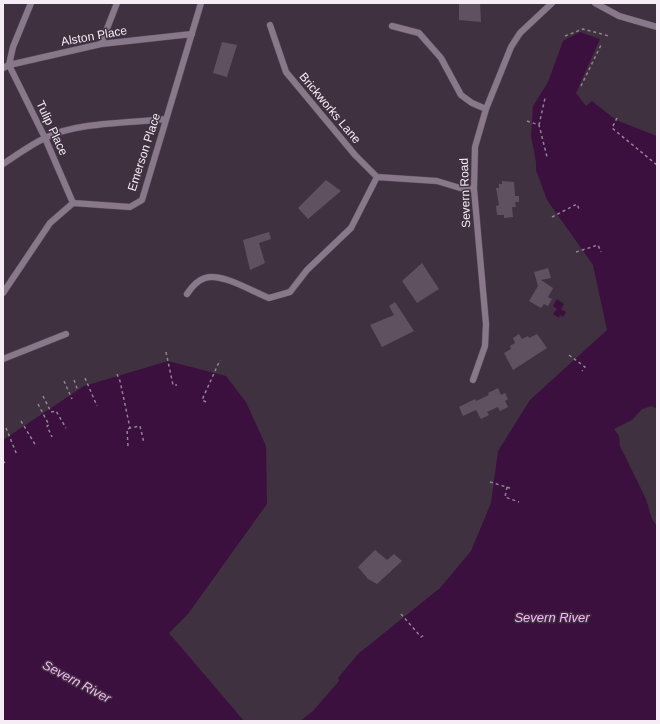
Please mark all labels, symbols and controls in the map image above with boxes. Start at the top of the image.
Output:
street label: Alston Place [60,23,128,49]
street label: Brickworks Lane [296,70,364,146]
street label: Tulip Place [33,98,71,158]
street label: Emerson Place [125,111,163,193]
street label: Severn Road [457,158,473,228]
water label: Severn River [514,610,590,625]
water label: Severn River [40,657,114,706]

